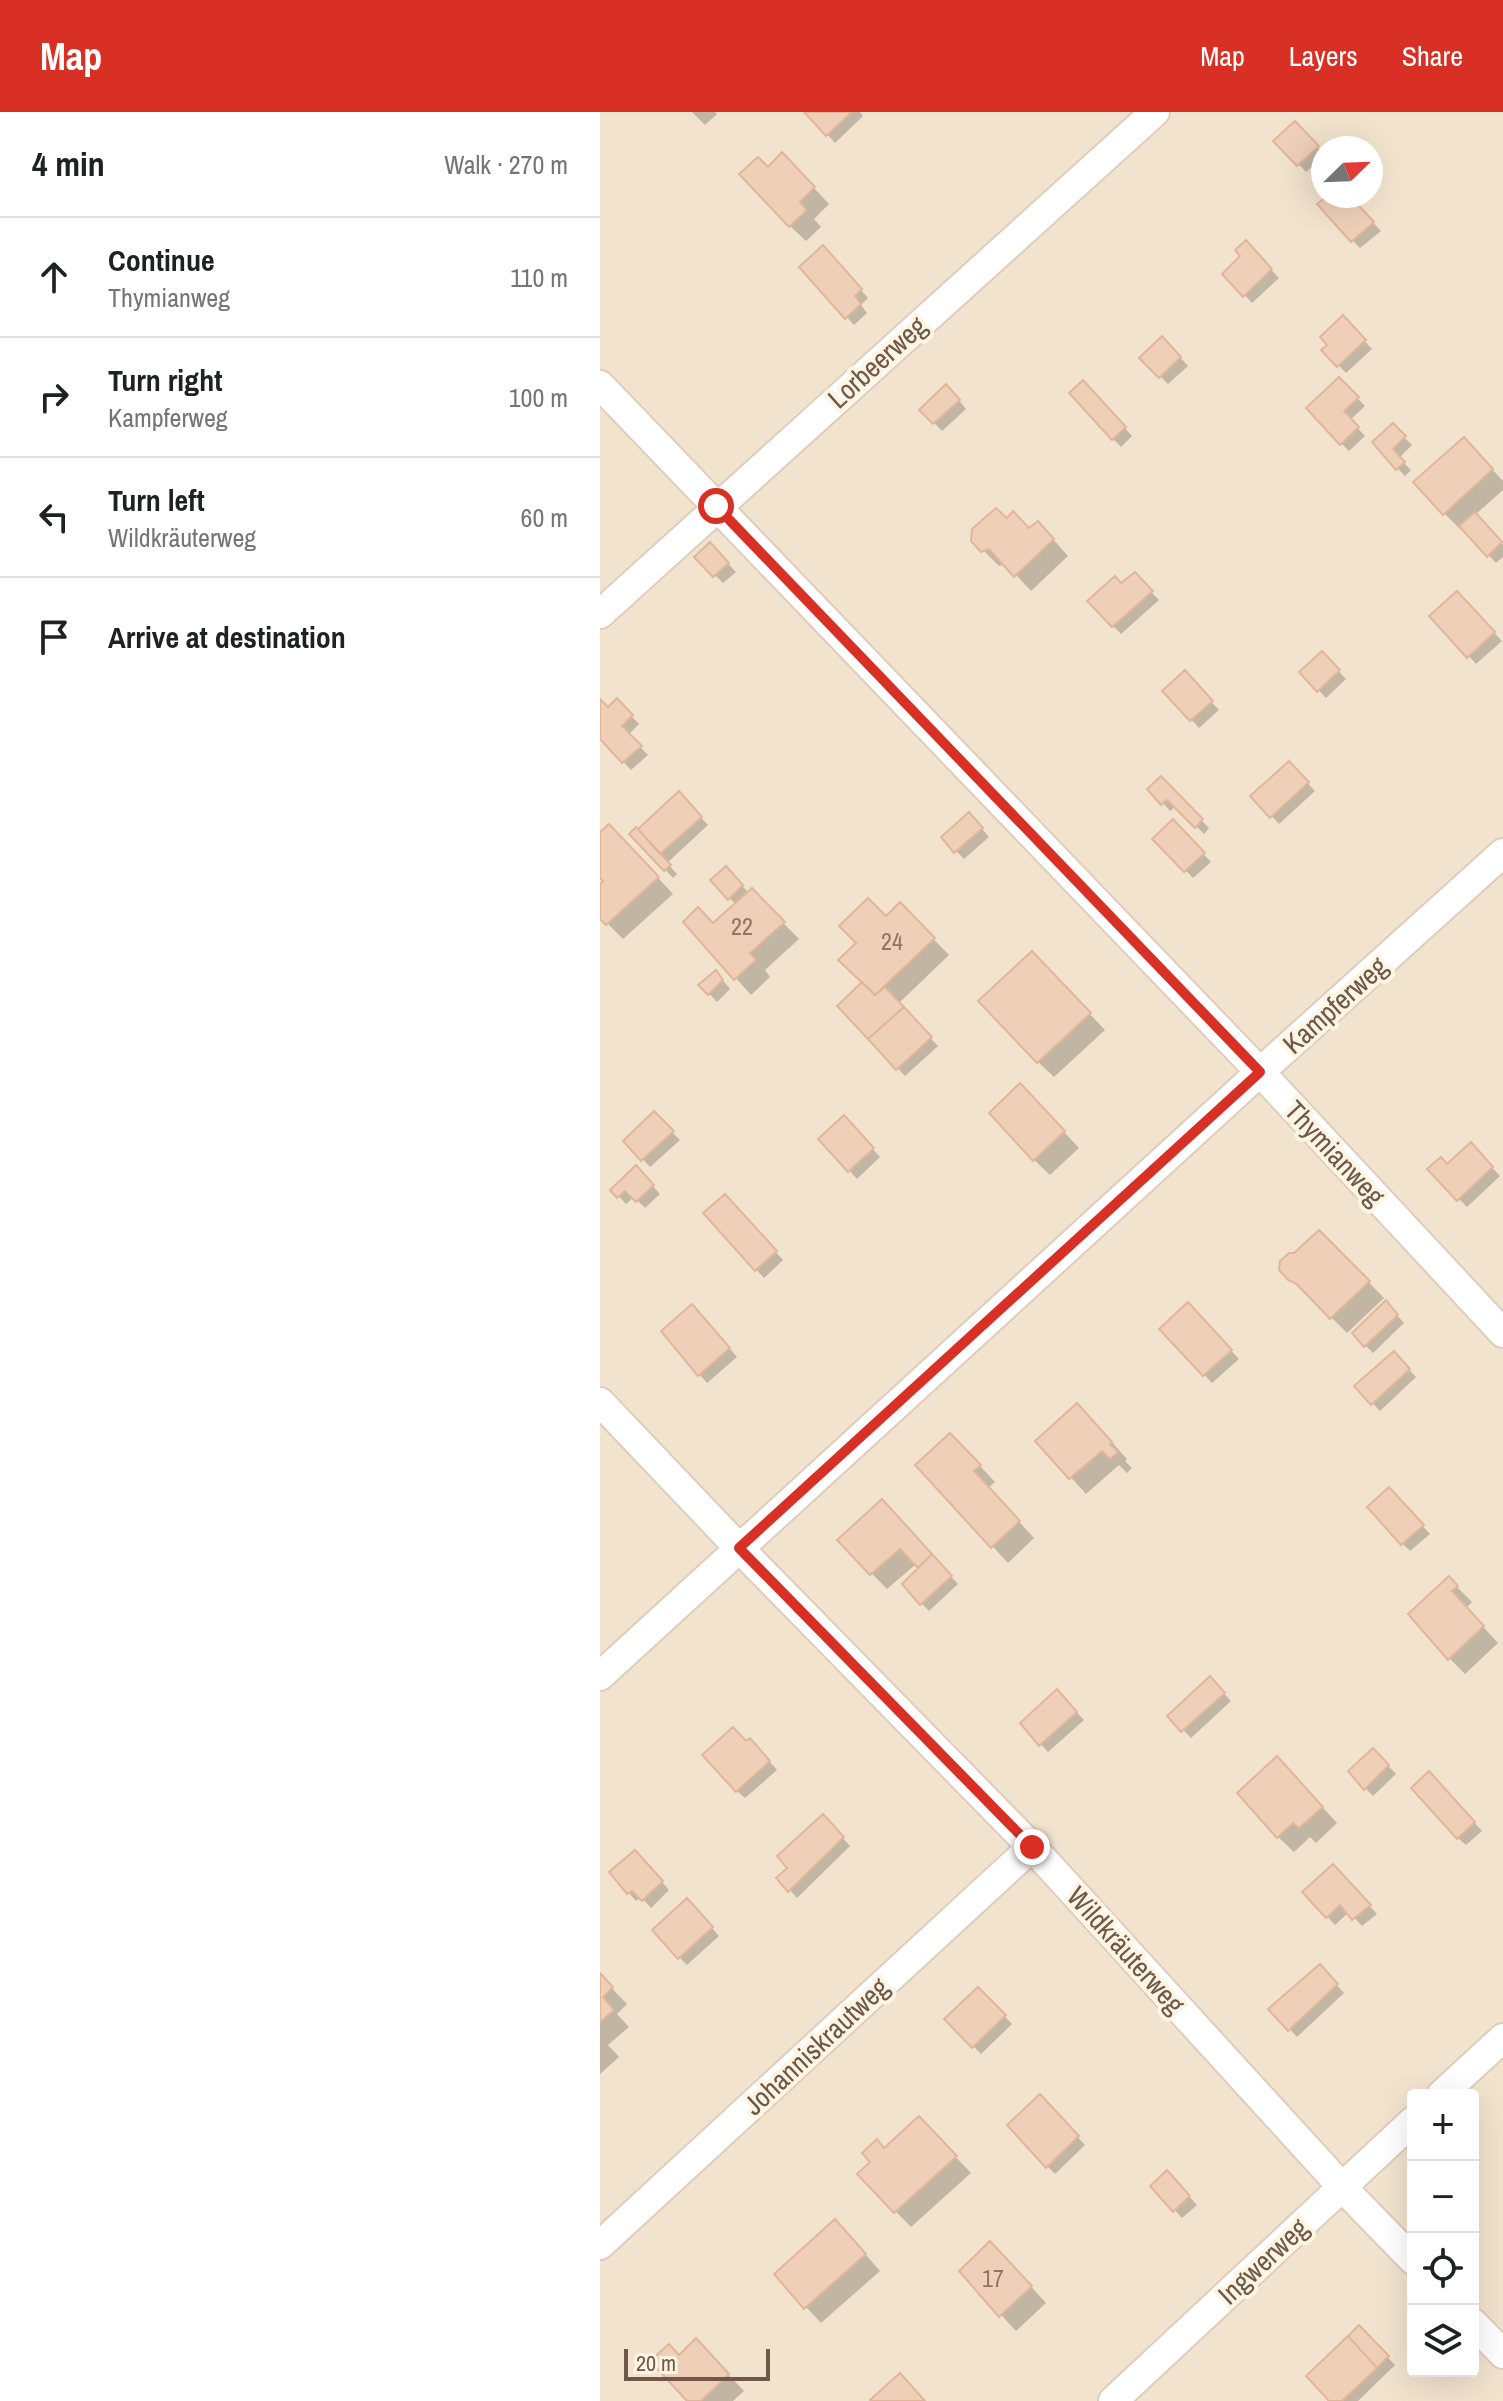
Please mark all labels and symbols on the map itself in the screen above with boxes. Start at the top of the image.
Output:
north arrow [1311,136,1383,208]
street label: Lorbeerweg [819,307,935,417]
route start [698,488,734,524]
house number: 22 [731,910,753,942]
house number: 24 [881,925,903,957]
street label: Kampferweg [1274,948,1396,1062]
street label: Thymianweg [1276,1092,1394,1214]
route end [1014,1829,1050,1865]
street label: Wildkräuterweg [1059,1878,1194,2022]
street label: Johanniskrautweg [735,1968,897,2123]
street label: Ingwerweg [1209,2209,1317,2313]
house number: 17 [982,2262,1004,2294]
scale bar [624,2345,770,2381]

